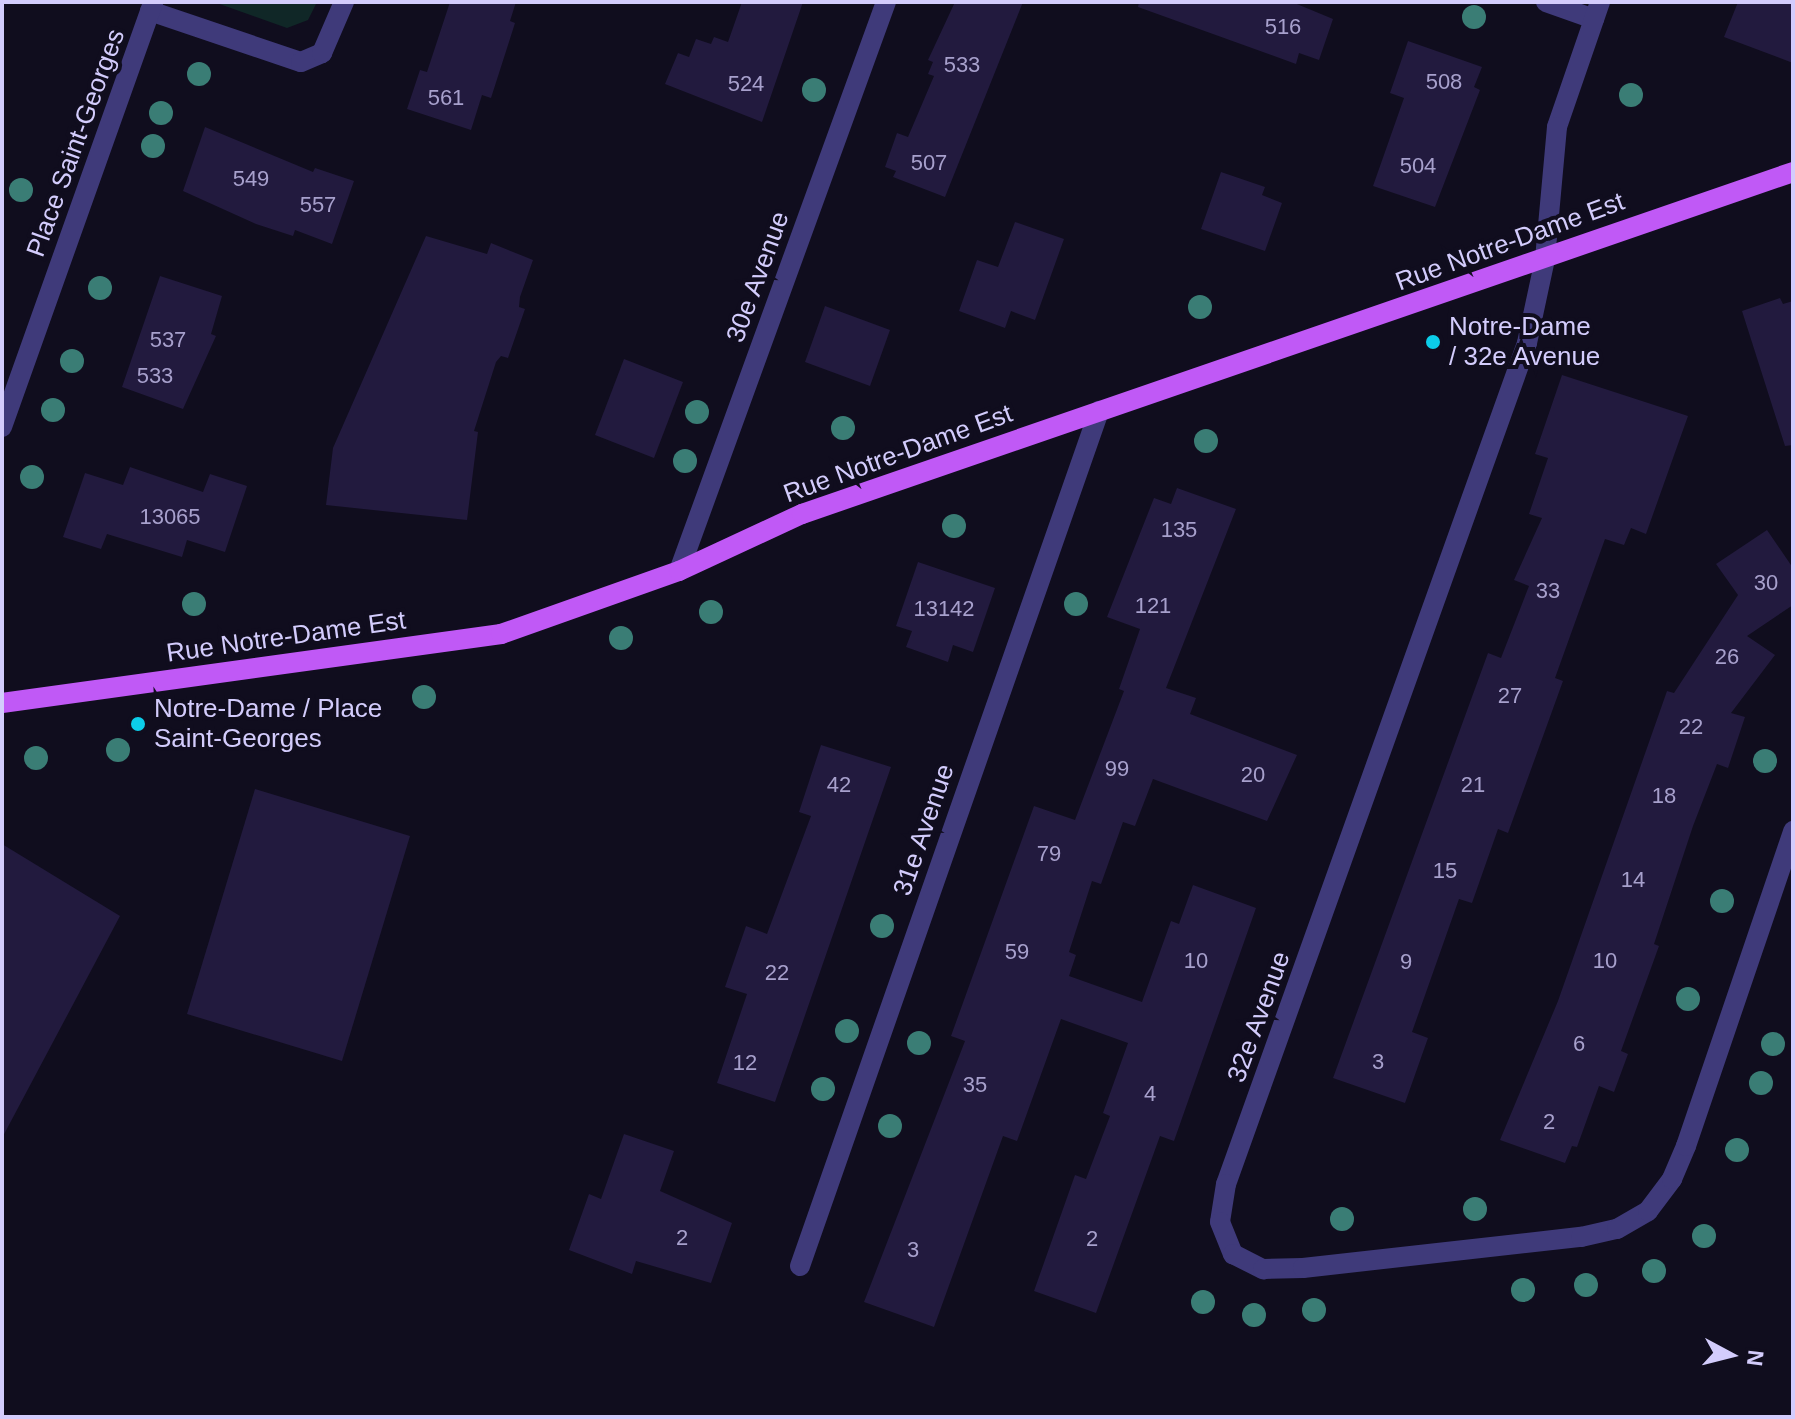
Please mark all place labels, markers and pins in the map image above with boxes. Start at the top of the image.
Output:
place label: Notre-Dame / 32e Avenue [1449,311,1602,372]
marker: Notre-Dame / 32e Avenue [1424,333,1442,351]
place label: Notre-Dame / Place Saint-Georges [154,693,382,754]
marker: Notre-Dame / Place Saint-Georges [129,715,147,733]

